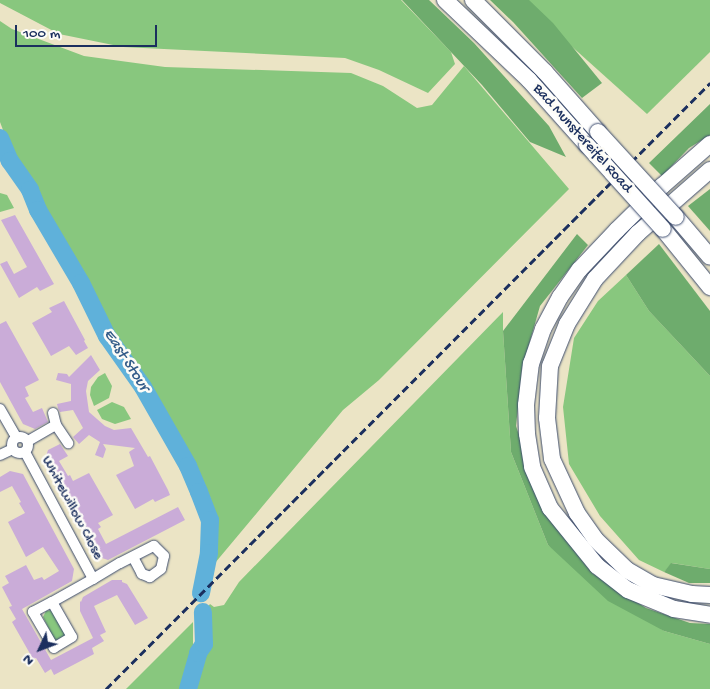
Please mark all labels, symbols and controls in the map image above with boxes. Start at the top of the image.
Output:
scale bar [18,15,160,47]
text: 100 m [23,25,60,43]
street label: Bad Munstereifel Road [528,81,636,197]
water label: East Stour [98,326,152,396]
street label: Whitewillow Close [37,453,107,563]
north arrow [15,624,65,674]
text: N [19,650,38,669]

